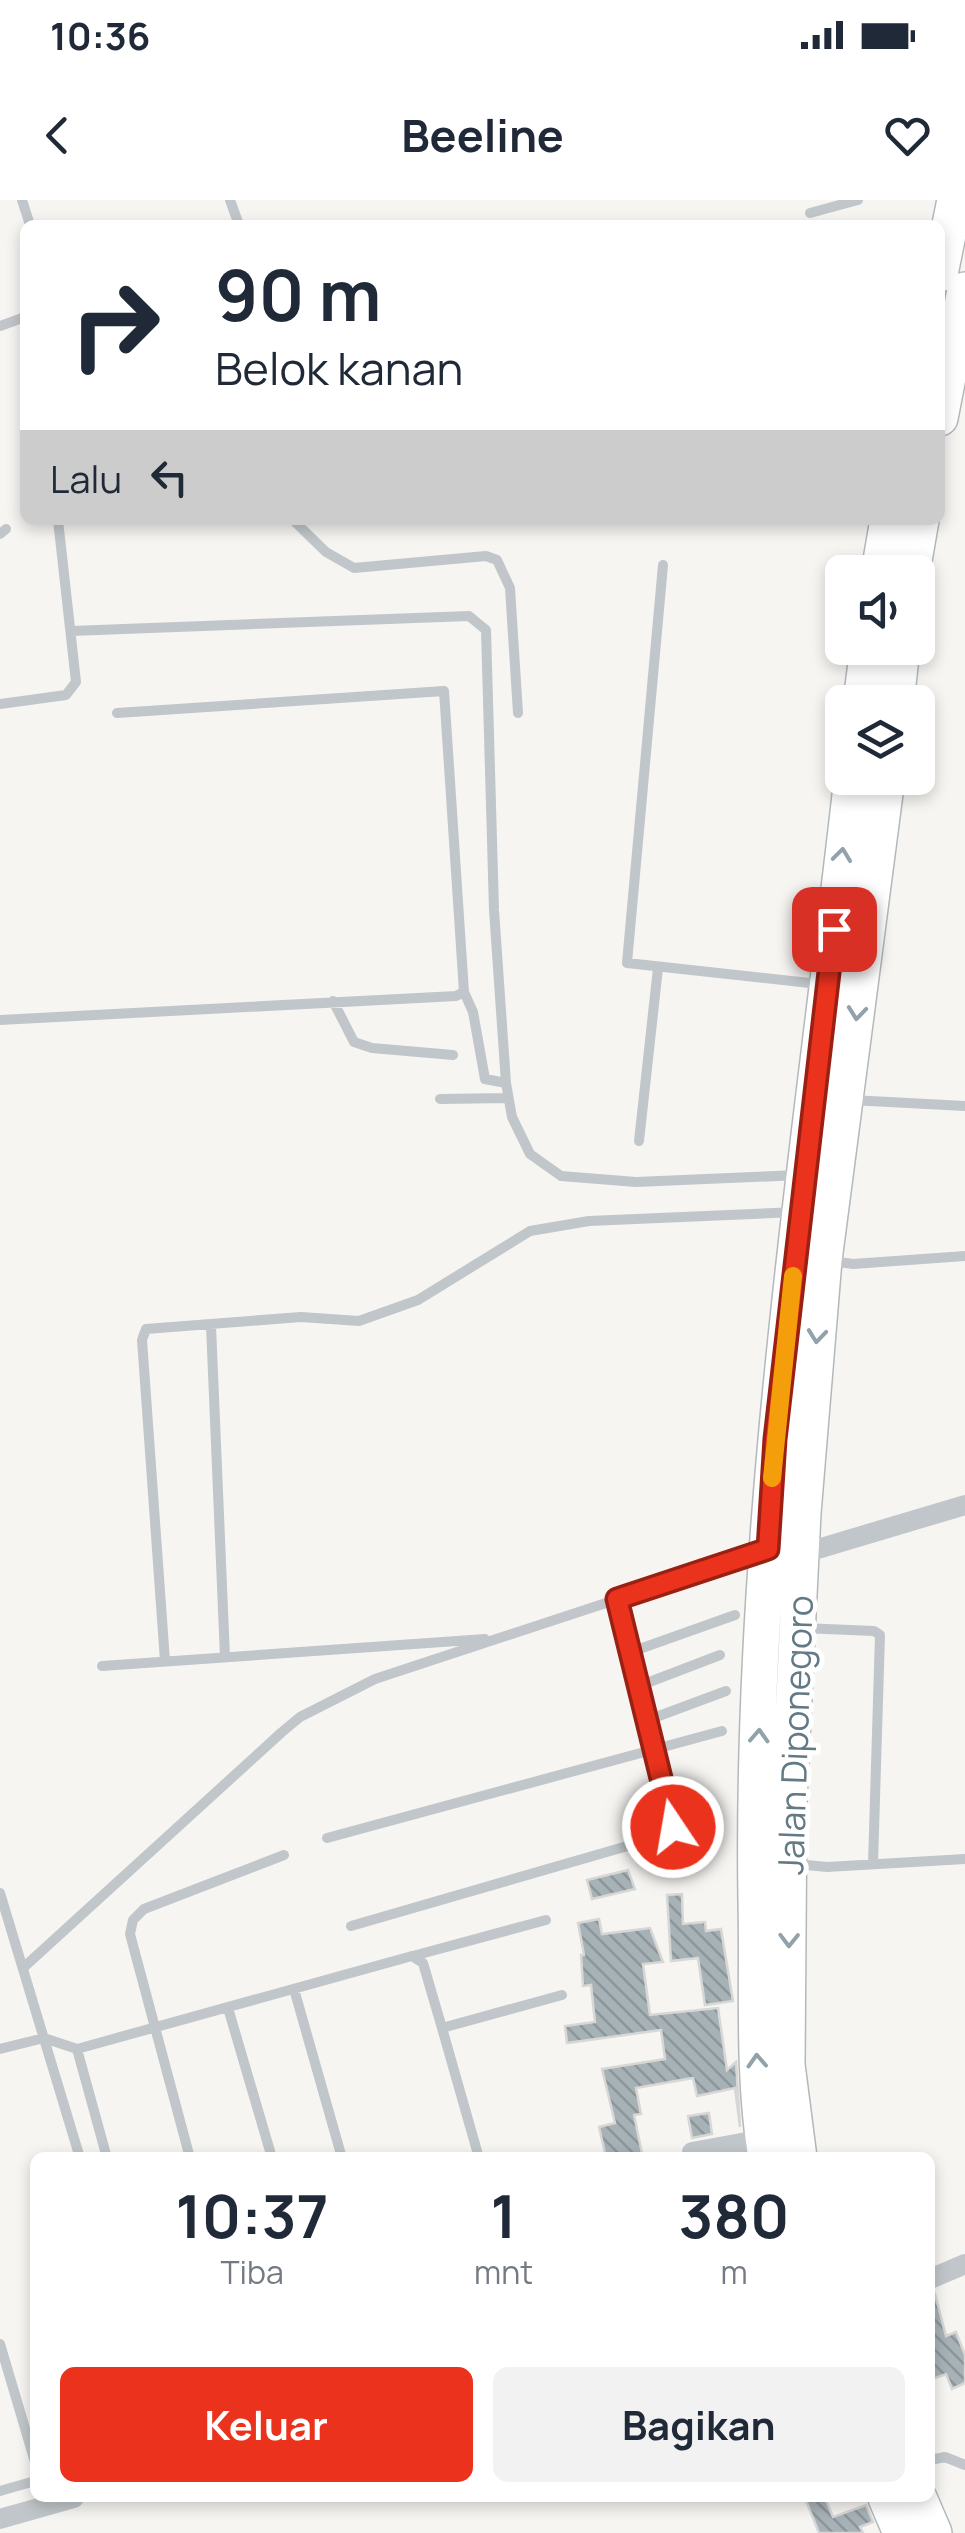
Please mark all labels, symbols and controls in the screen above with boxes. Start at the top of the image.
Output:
text: 10:36 [50,9,150,61]
text: Beeline [401,104,564,166]
icon: back [30,108,85,163]
icon: heart [880,108,935,163]
text: 90 m [215,246,382,342]
icon: right [50,260,180,390]
text: Belok kanan [215,337,463,399]
icon: left [142,450,197,505]
text: Lalu [50,452,122,504]
map controls [825,555,935,795]
button: sound [825,555,935,665]
button: layers [825,685,935,795]
one-way arrow [831,847,852,863]
pin [792,887,877,972]
icon: arrive [807,902,862,957]
one-way arrow [847,1006,868,1022]
one-way arrow [806,1328,828,1344]
street label: Jalan Diponegoro [766,1594,824,1876]
one-way arrow [748,1727,769,1743]
position arrow [621,1775,725,1879]
one-way arrow [778,1932,800,1948]
one-way arrow [747,2052,768,2068]
text: 10:37 [175,2174,329,2256]
text: 1 [490,2174,517,2256]
text: 380 [678,2174,790,2256]
text: Tiba [220,2250,284,2294]
text: mnt [474,2250,533,2294]
text: m [720,2250,748,2294]
button: Keluar [60,2367,473,2482]
button: Bagikan [493,2367,905,2482]

